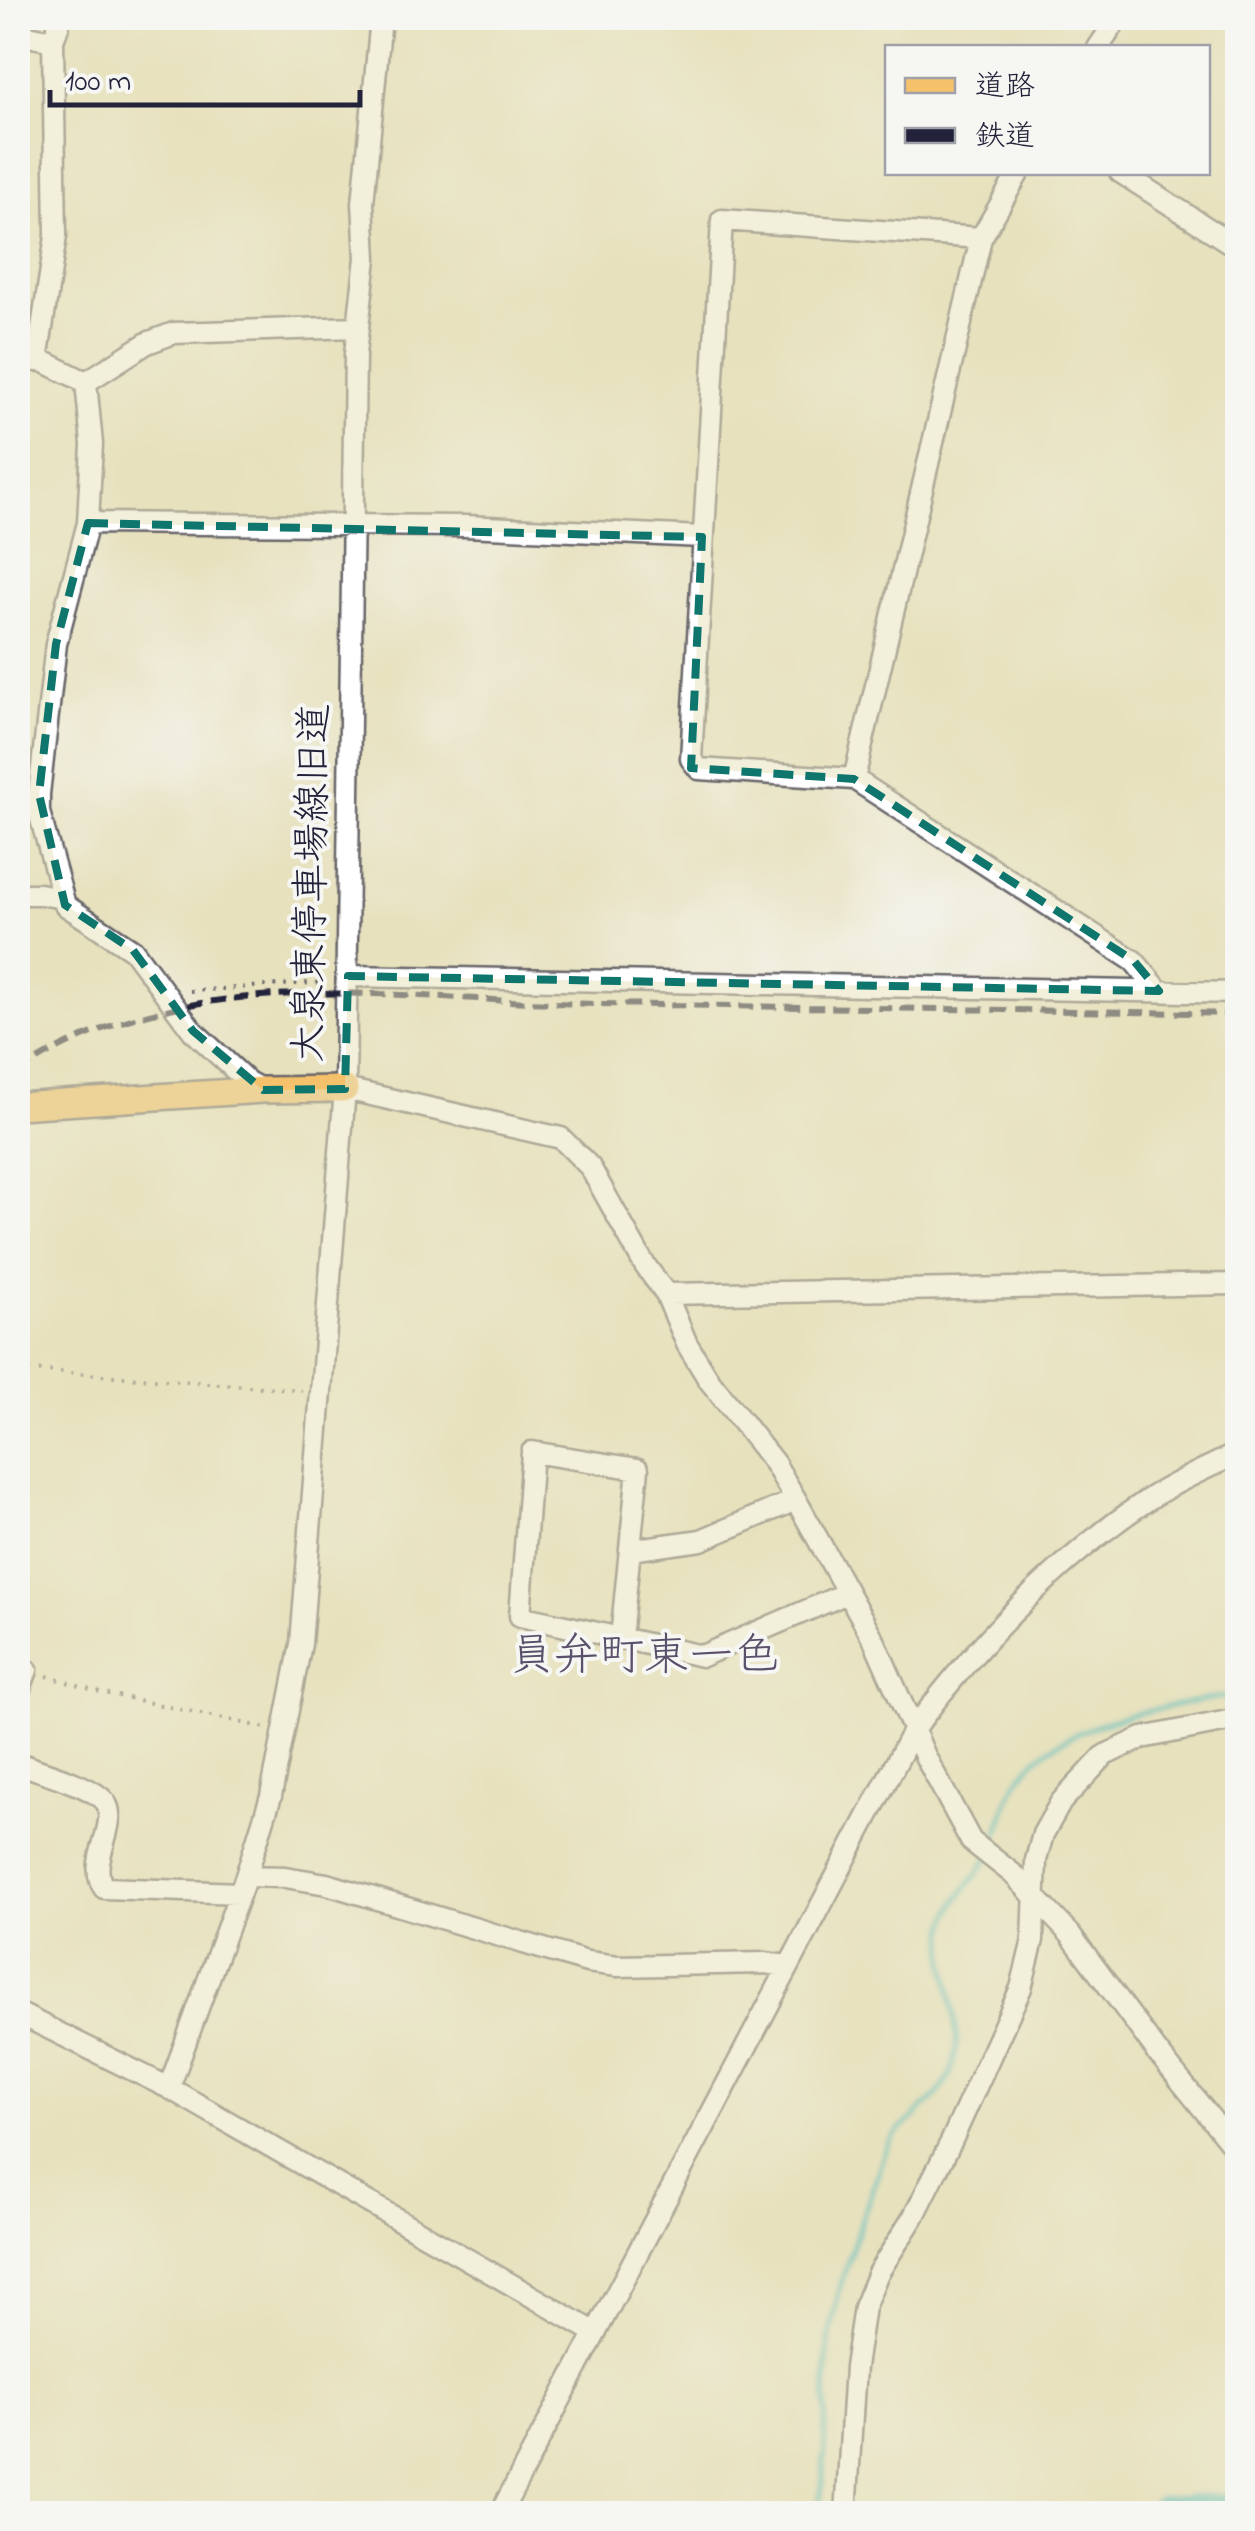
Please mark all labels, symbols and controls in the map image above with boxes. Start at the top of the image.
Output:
scale bar [50,45,360,107]
legend [885,45,1210,175]
text: 100 m [65,61,131,105]
text: 道路 [975,66,1035,110]
text: 鉄道 [975,116,1035,160]
street label: 大泉東停車場線旧道 [281,703,347,1063]
district label: 員弁町東一色 [509,1625,779,1691]

